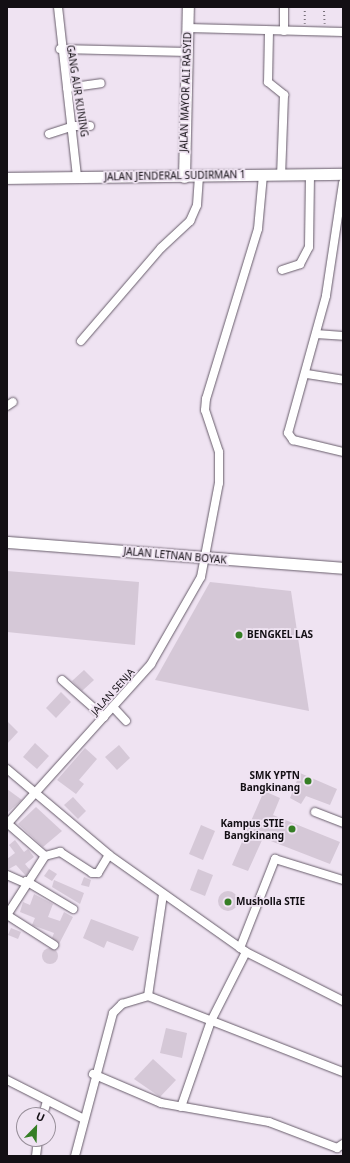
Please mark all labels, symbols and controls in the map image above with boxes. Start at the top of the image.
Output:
street label: JALAN MAYOR ALI RASYID [178,32,194,152]
street label: GANG AUR KUNING [64,44,90,138]
street label: JALAN JENDERAL SUDIRMAN 1 [104,169,246,183]
street label: JALAN LETNAN BOYAK [123,546,227,566]
place label: BENGKEL LAS [247,629,313,641]
marker: BENGKEL LAS [234,630,244,640]
street label: JALAN SENJA [89,666,137,718]
place label: SMK YPTN Bangkinang [240,769,300,792]
marker: SMK YPTN Bangkinang [303,776,313,786]
place label: Kampus STIE Bangkinang [220,817,284,840]
marker: Kampus STIE Bangkinang [287,824,297,834]
place label: Musholla STIE [236,896,305,908]
marker: Musholla STIE [223,897,233,907]
north arrow [16,1107,56,1147]
text: U [34,1108,47,1125]

